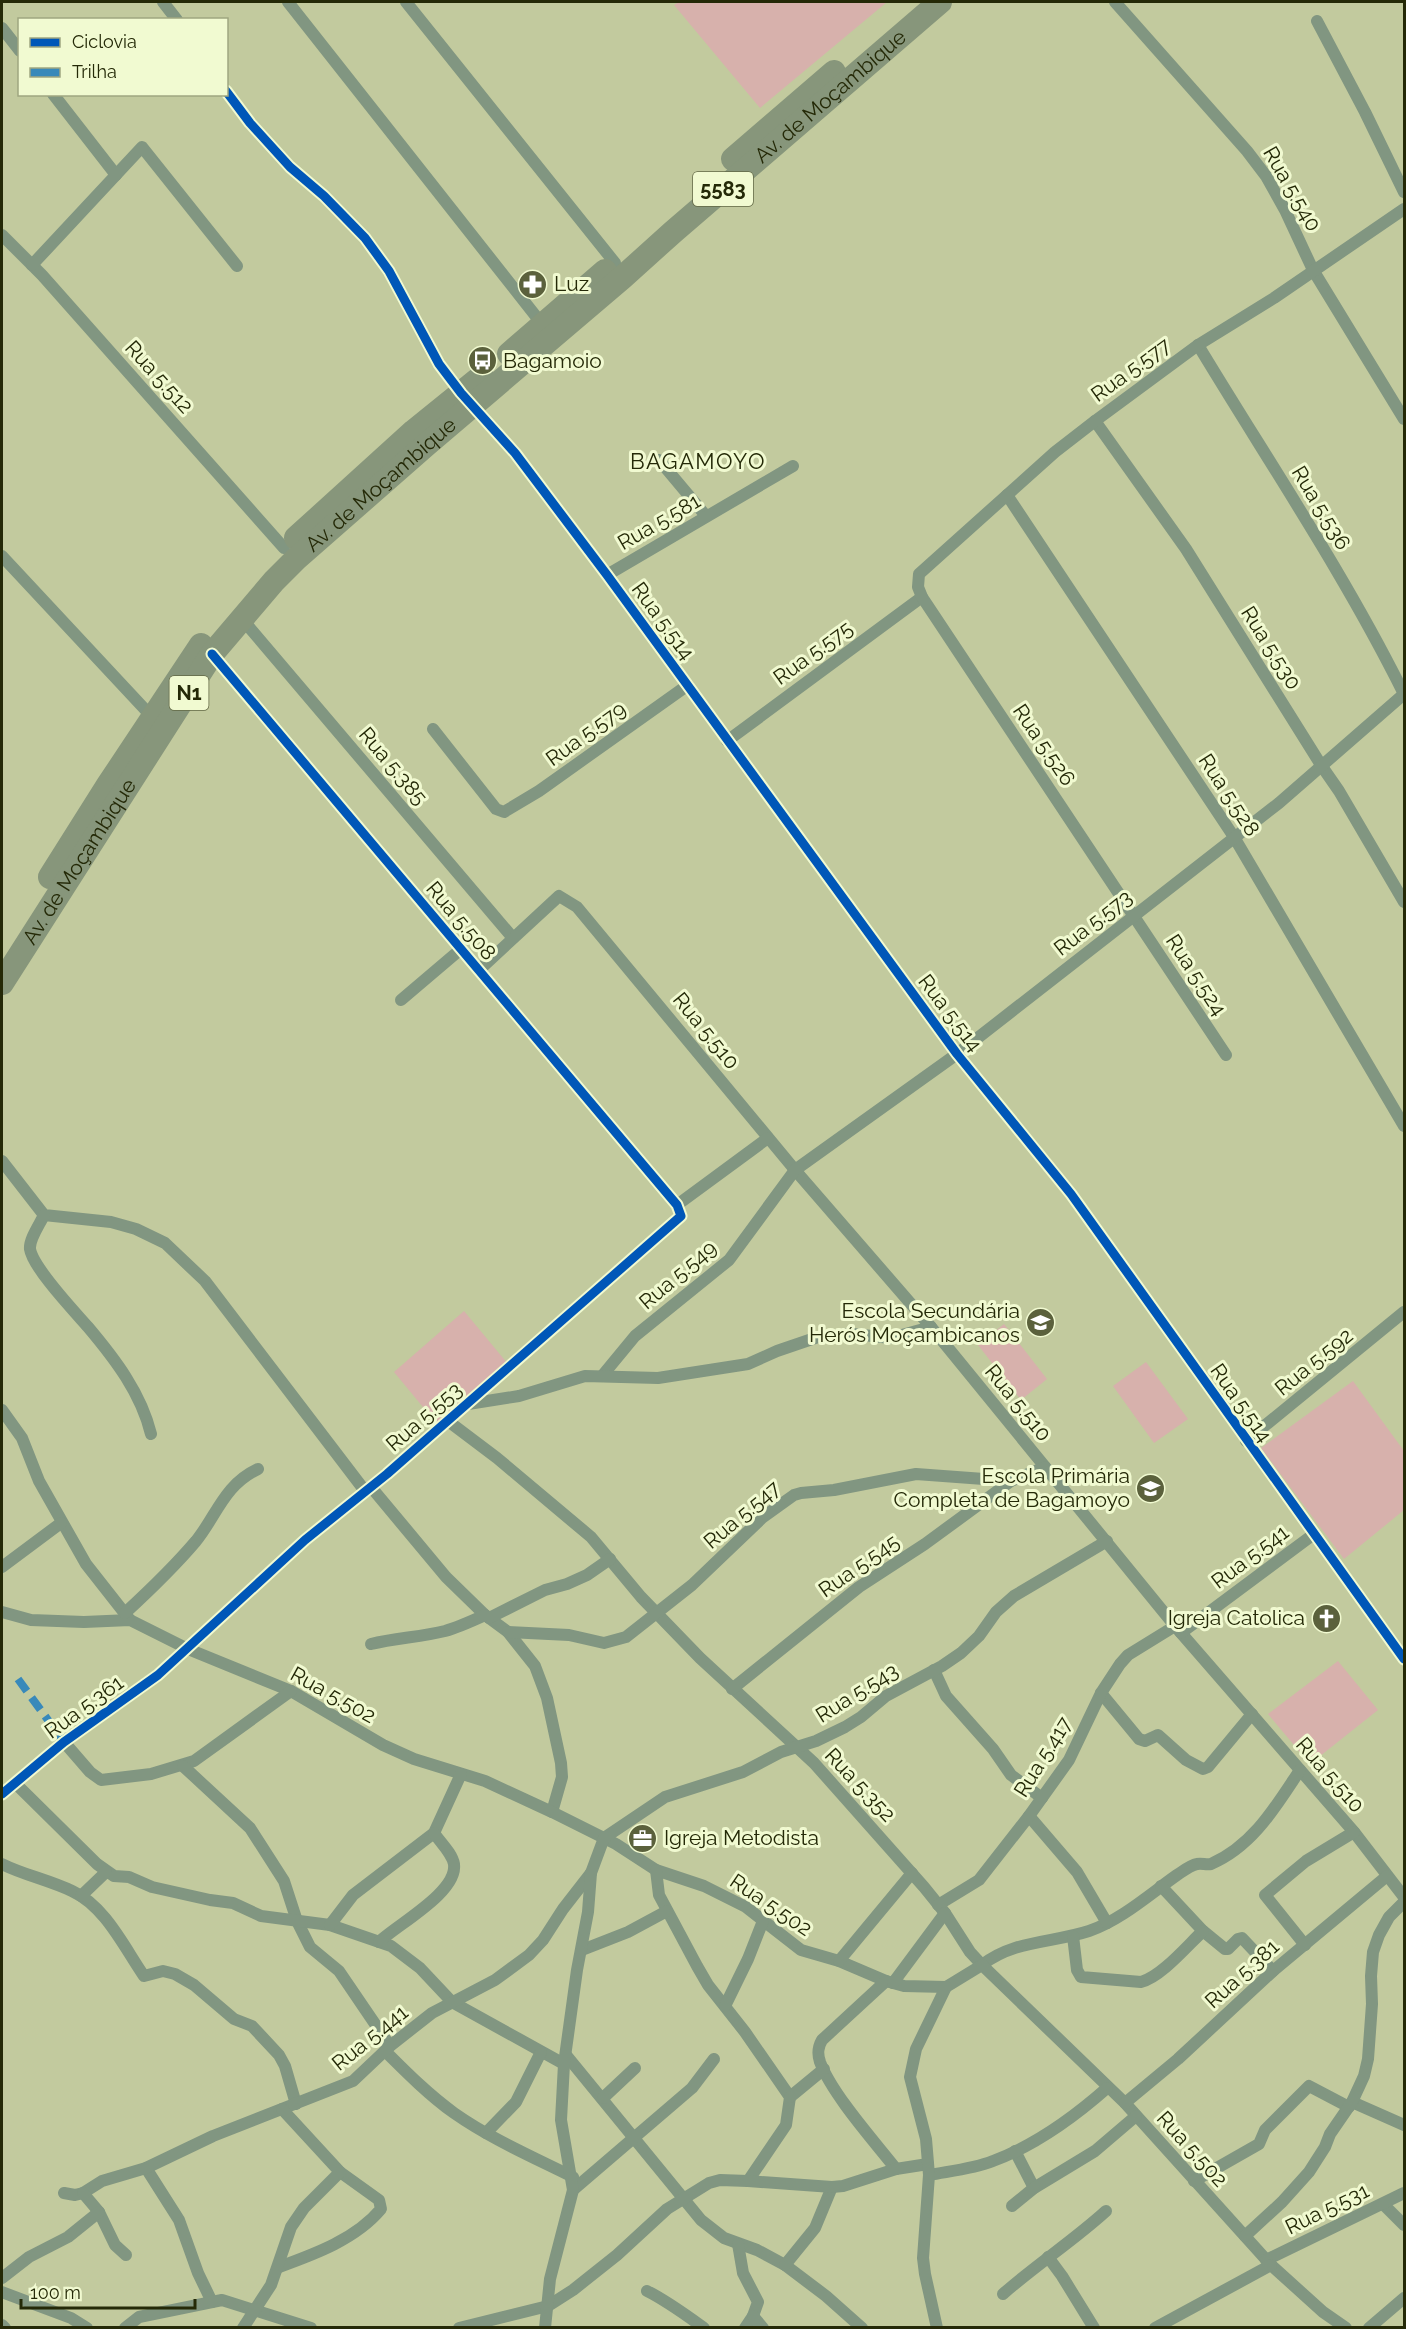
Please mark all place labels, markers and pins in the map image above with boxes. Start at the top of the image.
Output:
pharmacy icon: Luz [517,268,549,300]
place label: Luz [554,271,589,296]
bus stop icon: Bagamoio [466,345,498,377]
place label: Bagamoio [503,348,602,373]
place label: Escola Secundária Herós Moçambicanos [809,1298,1020,1347]
school or university icon: Escola Secundária Herós Moçambicanos [1025,1307,1057,1339]
place label: Escola Primária Completa de Bagamoyo [894,1463,1130,1512]
school or university icon: Escola Primária Completa de Bagamoyo [1135,1472,1167,1504]
church icon: Igreja Catolica [1310,1602,1342,1634]
place label: Igreja Catolica [1168,1605,1305,1630]
office icon: Igreja Metodista [627,1822,659,1854]
place label: Igreja Metodista [664,1825,819,1850]

